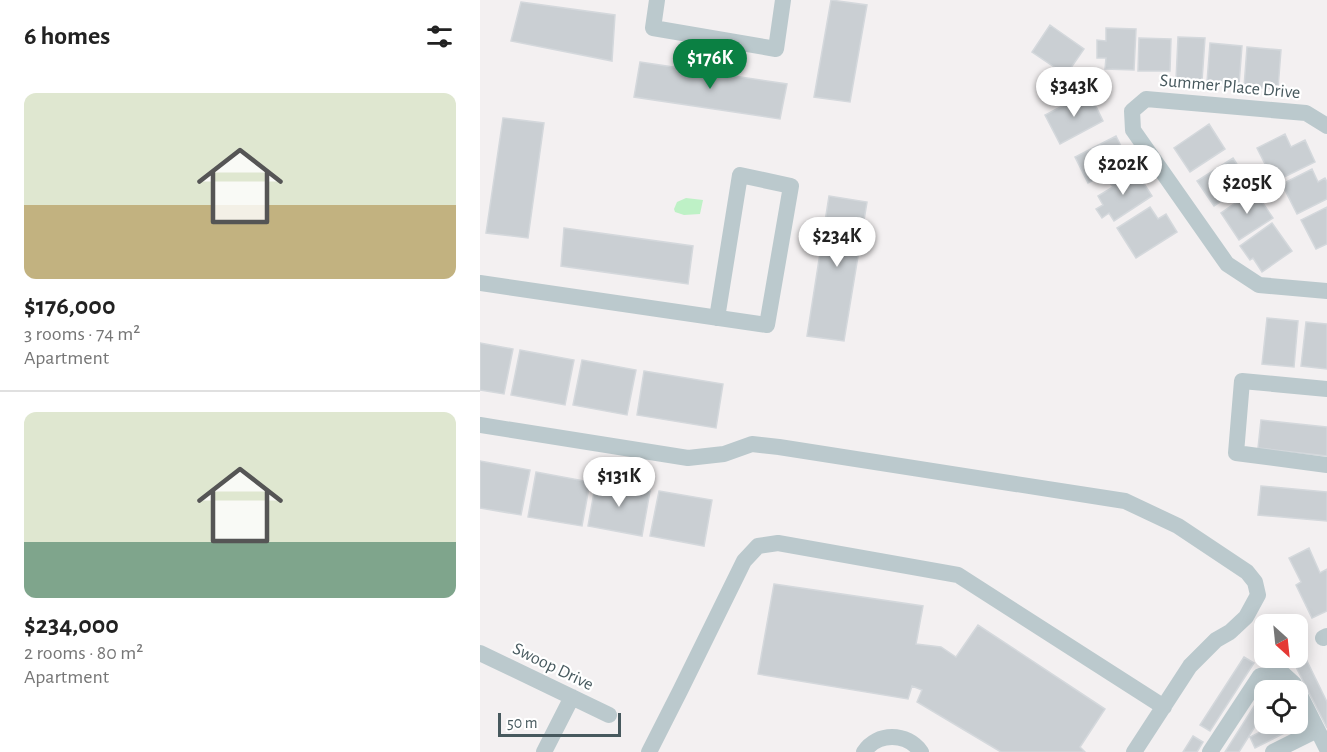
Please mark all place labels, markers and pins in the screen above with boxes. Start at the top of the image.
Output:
pin: $176K [668,39,752,90]
pin: $343K [1032,67,1116,118]
pin: $202K [1081,145,1165,196]
pin: $205K [1205,164,1289,215]
pin: $234K [795,217,879,268]
pin: $131K [577,457,661,508]

